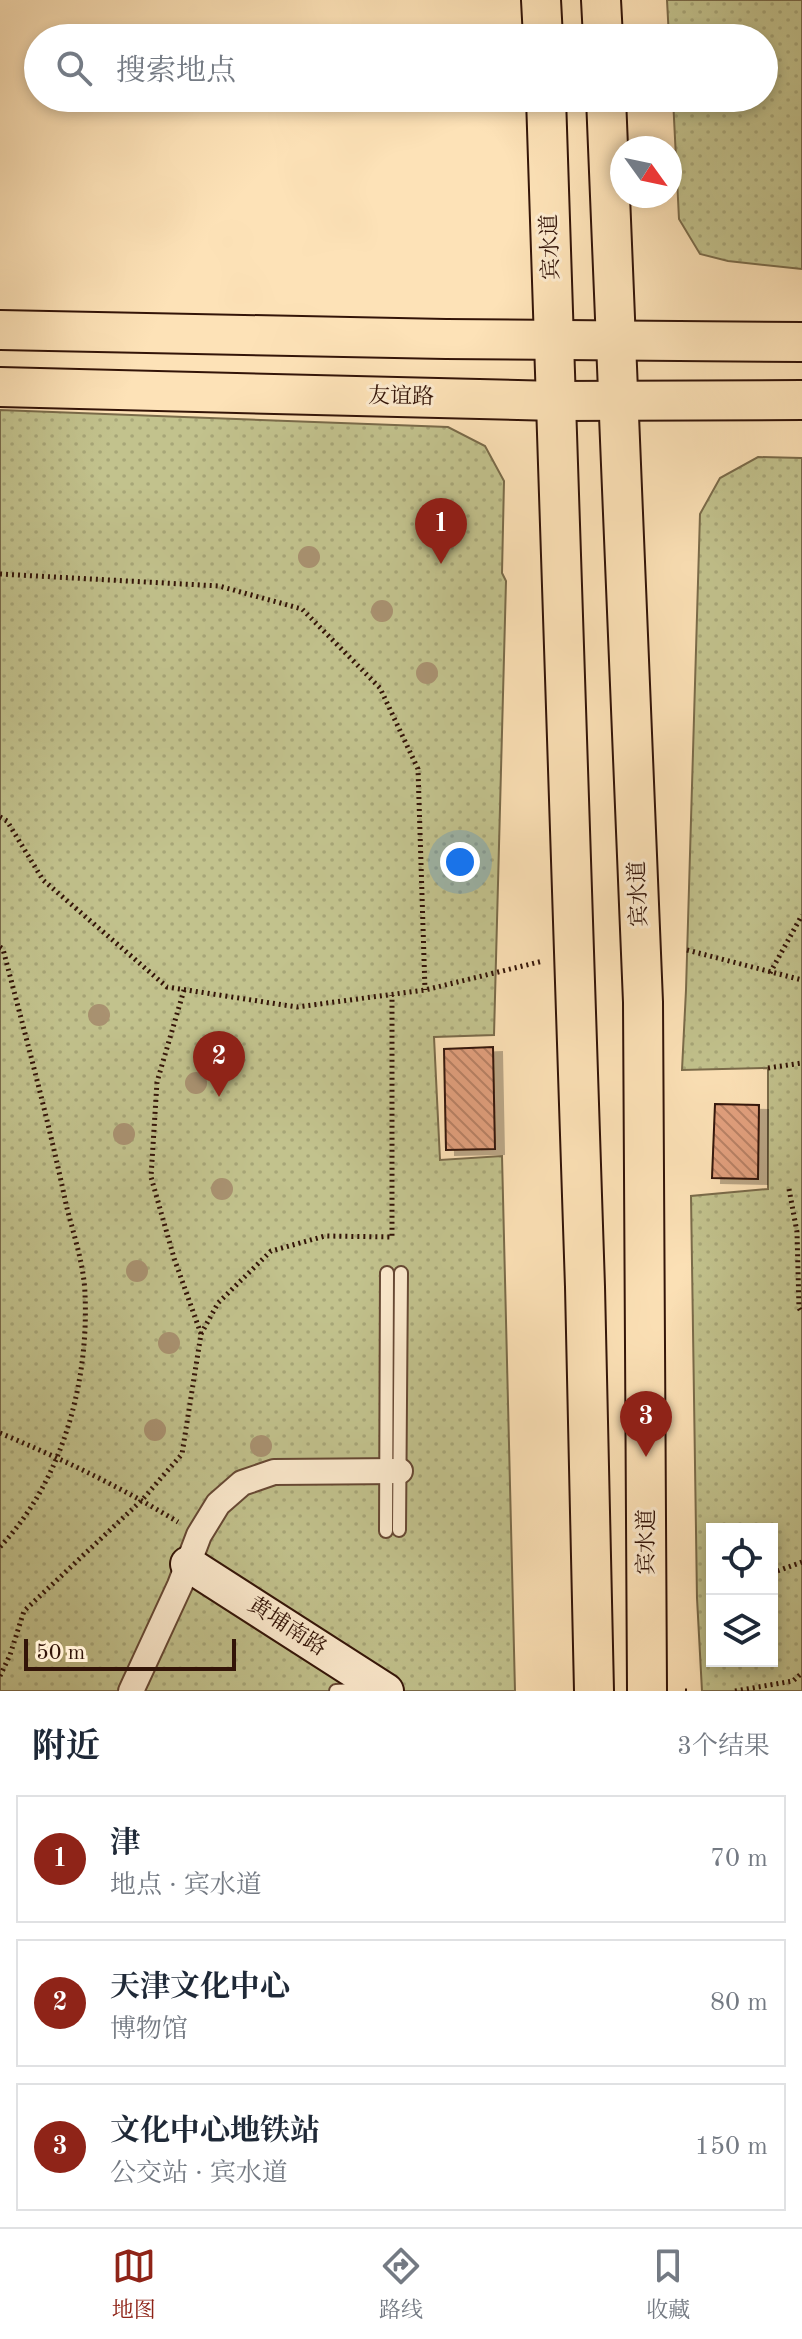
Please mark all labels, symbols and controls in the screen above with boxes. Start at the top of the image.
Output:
search box [24,24,778,112]
icon: search [52,46,96,90]
text: 搜索地点 [116,57,236,87]
north arrow [610,136,682,208]
street label: 宾水道 [537,214,563,280]
street label: 友谊路 [368,383,434,409]
pin: 1 [415,498,467,564]
your location [440,842,480,882]
street label: 宾水道 [625,861,651,927]
pin: 2 [193,1031,245,1097]
pin: 3 [620,1391,672,1457]
street label: 宾水道 [634,1509,658,1575]
map controls [706,1523,778,1667]
button: locate [706,1523,778,1595]
street label: 黄埔南路 [244,1592,331,1660]
button: layers [706,1595,778,1667]
scale bar [24,1635,236,1671]
text: 50 m [36,1642,85,1664]
text: 附近 [32,1731,100,1765]
text: 3个结果 [677,1734,770,1760]
text: 津 [110,1829,140,1859]
text: 1 [52,1846,68,1872]
text: 70 m [710,1846,768,1872]
text: 地点 · 宾水道 [110,1873,262,1899]
text: 天津文化中心 [110,1973,290,2003]
text: 2 [52,1990,68,2016]
text: 80 m [710,1990,768,2016]
text: 博物馆 [110,2017,188,2043]
text: 文化中心地铁站 [110,2117,320,2147]
text: 3 [52,2134,68,2160]
text: 150 m [695,2134,768,2160]
text: 公交站 · 宾水道 [110,2161,288,2187]
tab: 地图 [112,2244,156,2325]
tab: 路线 [379,2244,423,2325]
tab: 收藏 [646,2244,690,2325]

